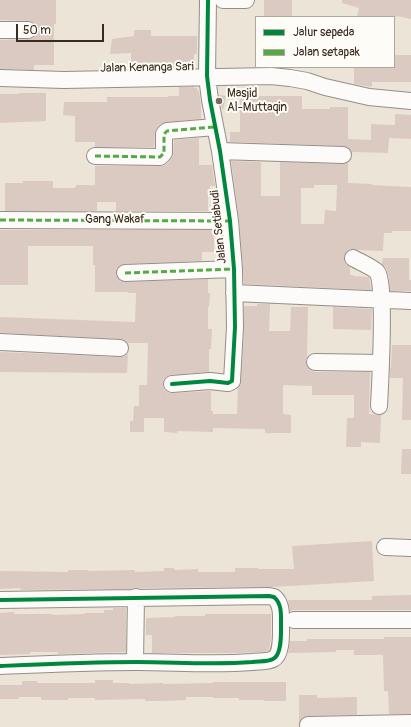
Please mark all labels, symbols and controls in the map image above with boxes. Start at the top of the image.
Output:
scale bar [18,16,106,42]
legend [255,16,395,68]
text: 50 m [23,23,51,38]
text: Jalur sepeda [293,25,354,40]
text: Jalan setapak [293,45,360,60]
street label: Jalan Kenanga Sari [100,60,194,76]
place label: Masjid Al-Muttaqin [227,87,287,115]
marker: Masjid Al-Muttaqin [214,96,224,106]
street label: Jalan Setiabudi [208,189,230,265]
street label: Gang Wakaf [85,213,145,227]

